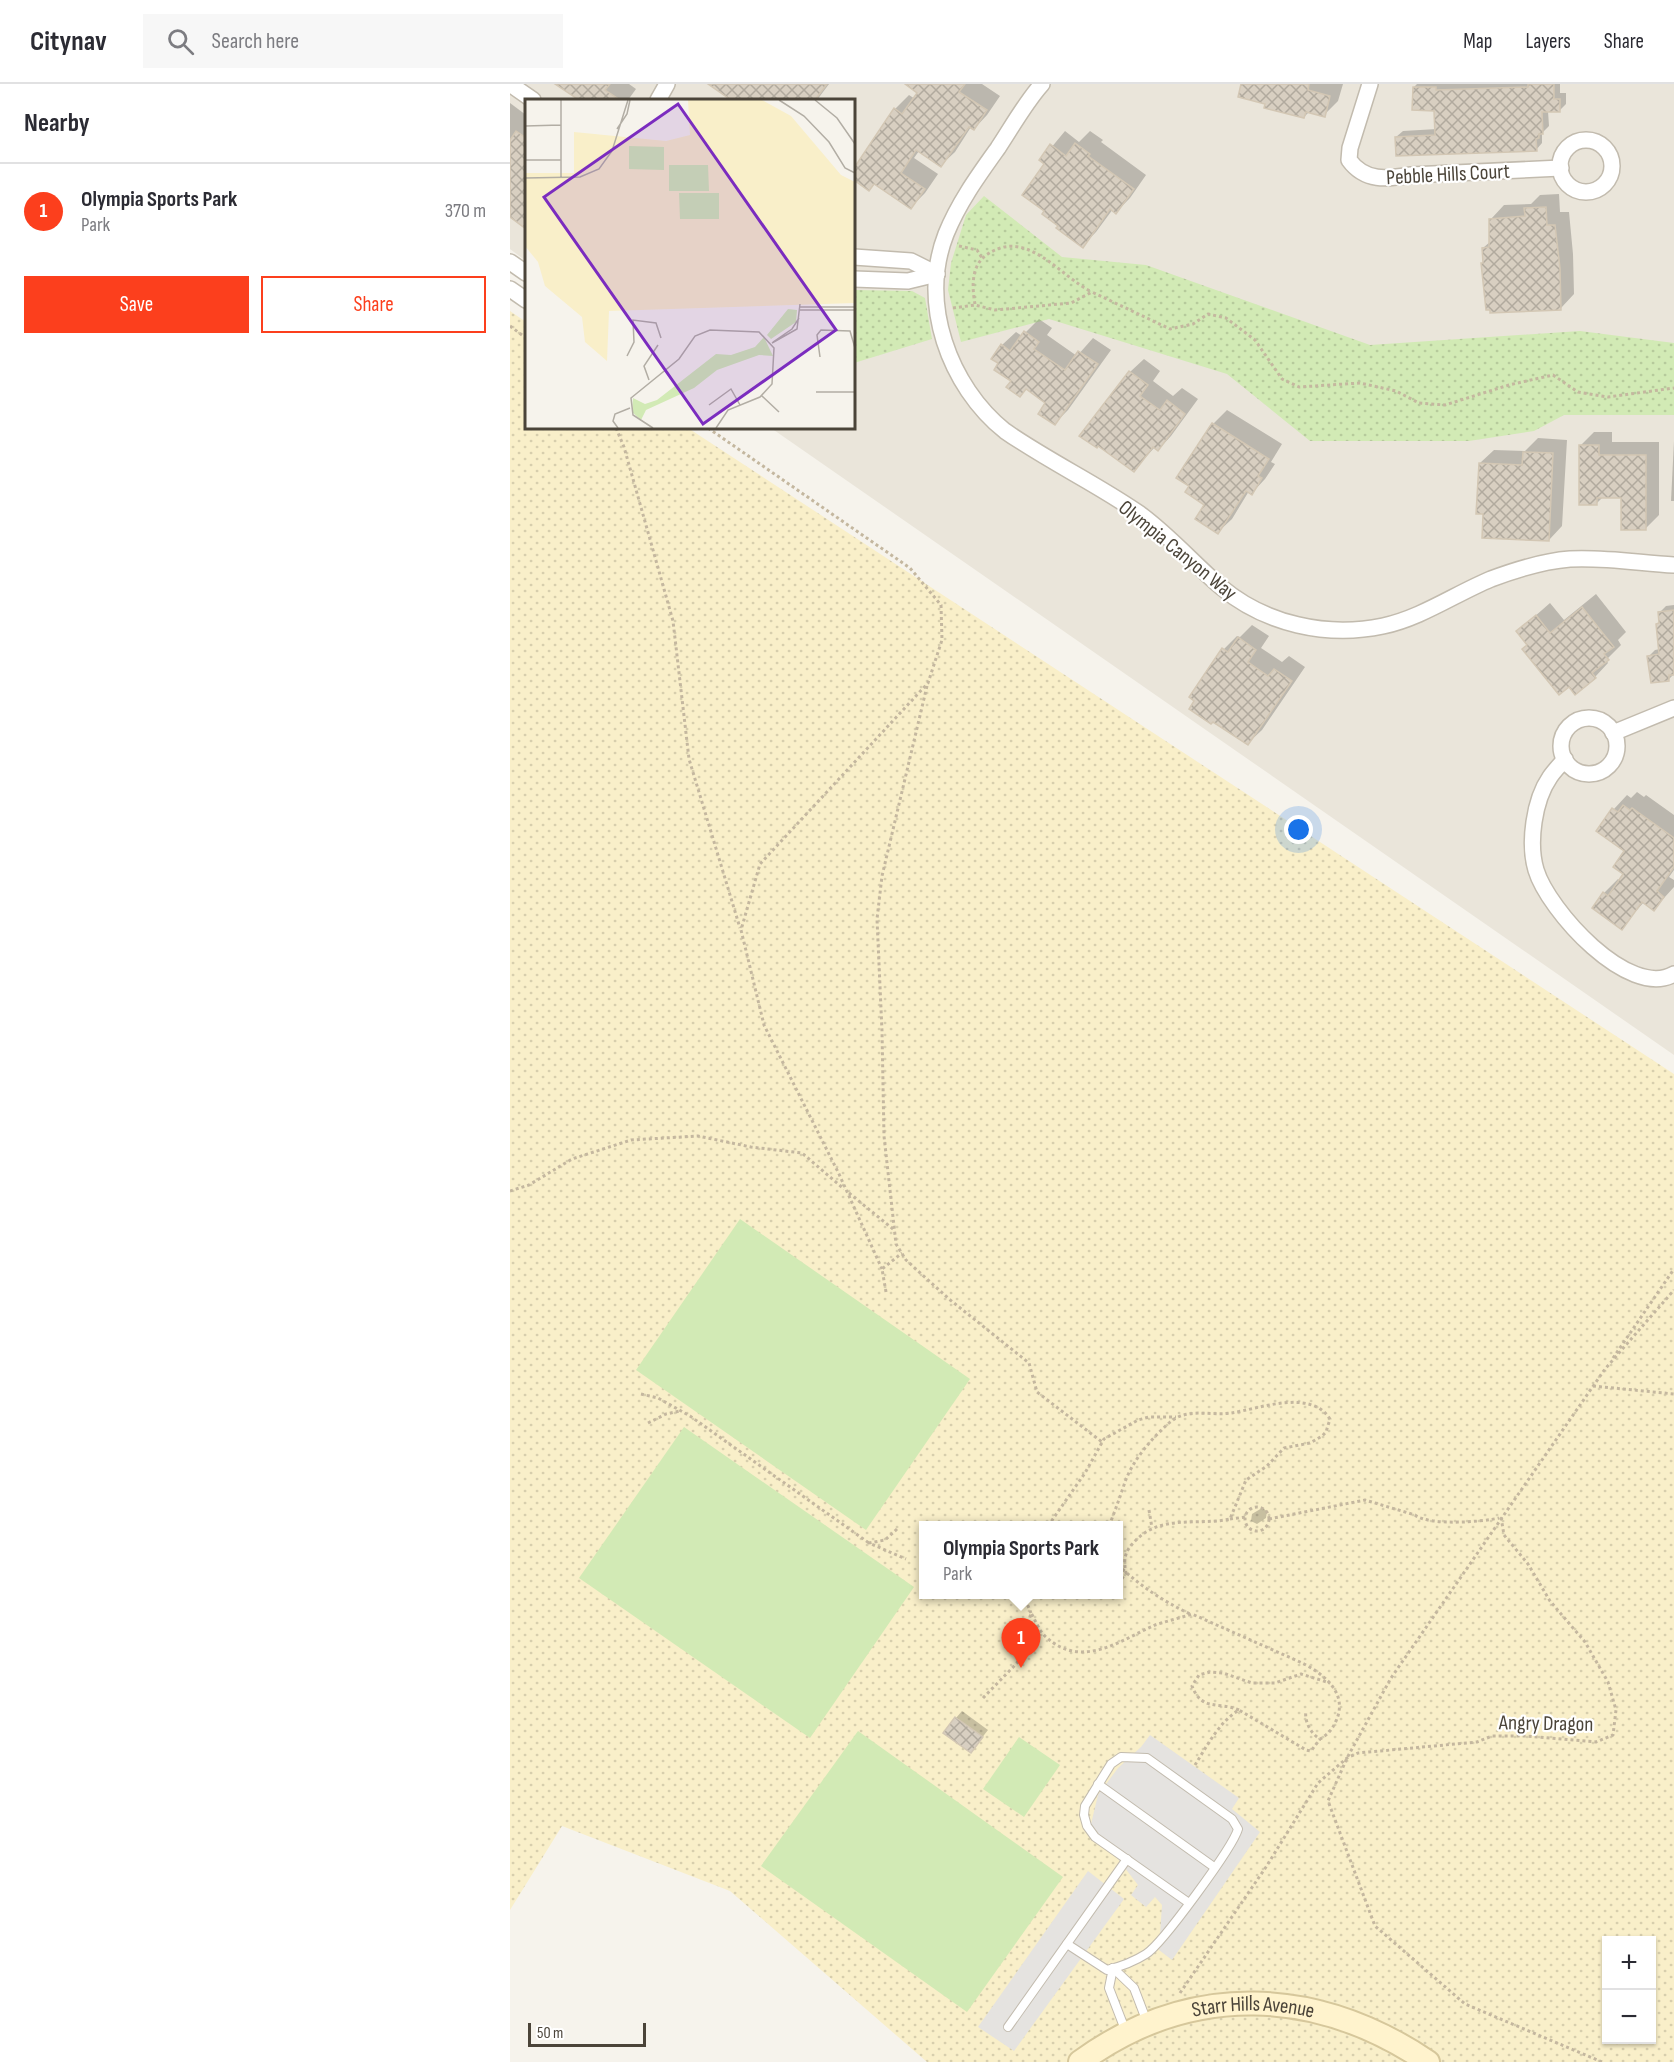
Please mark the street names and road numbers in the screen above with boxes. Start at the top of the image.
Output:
street label: Pebble Hills Court [1386,159,1511,190]
street label: Olympia Canyon Way [1114,495,1242,606]
street label: Angry Dragon [1498,1710,1593,1737]
street label: Starr Hills Avenue [1190,1991,1317,2024]

